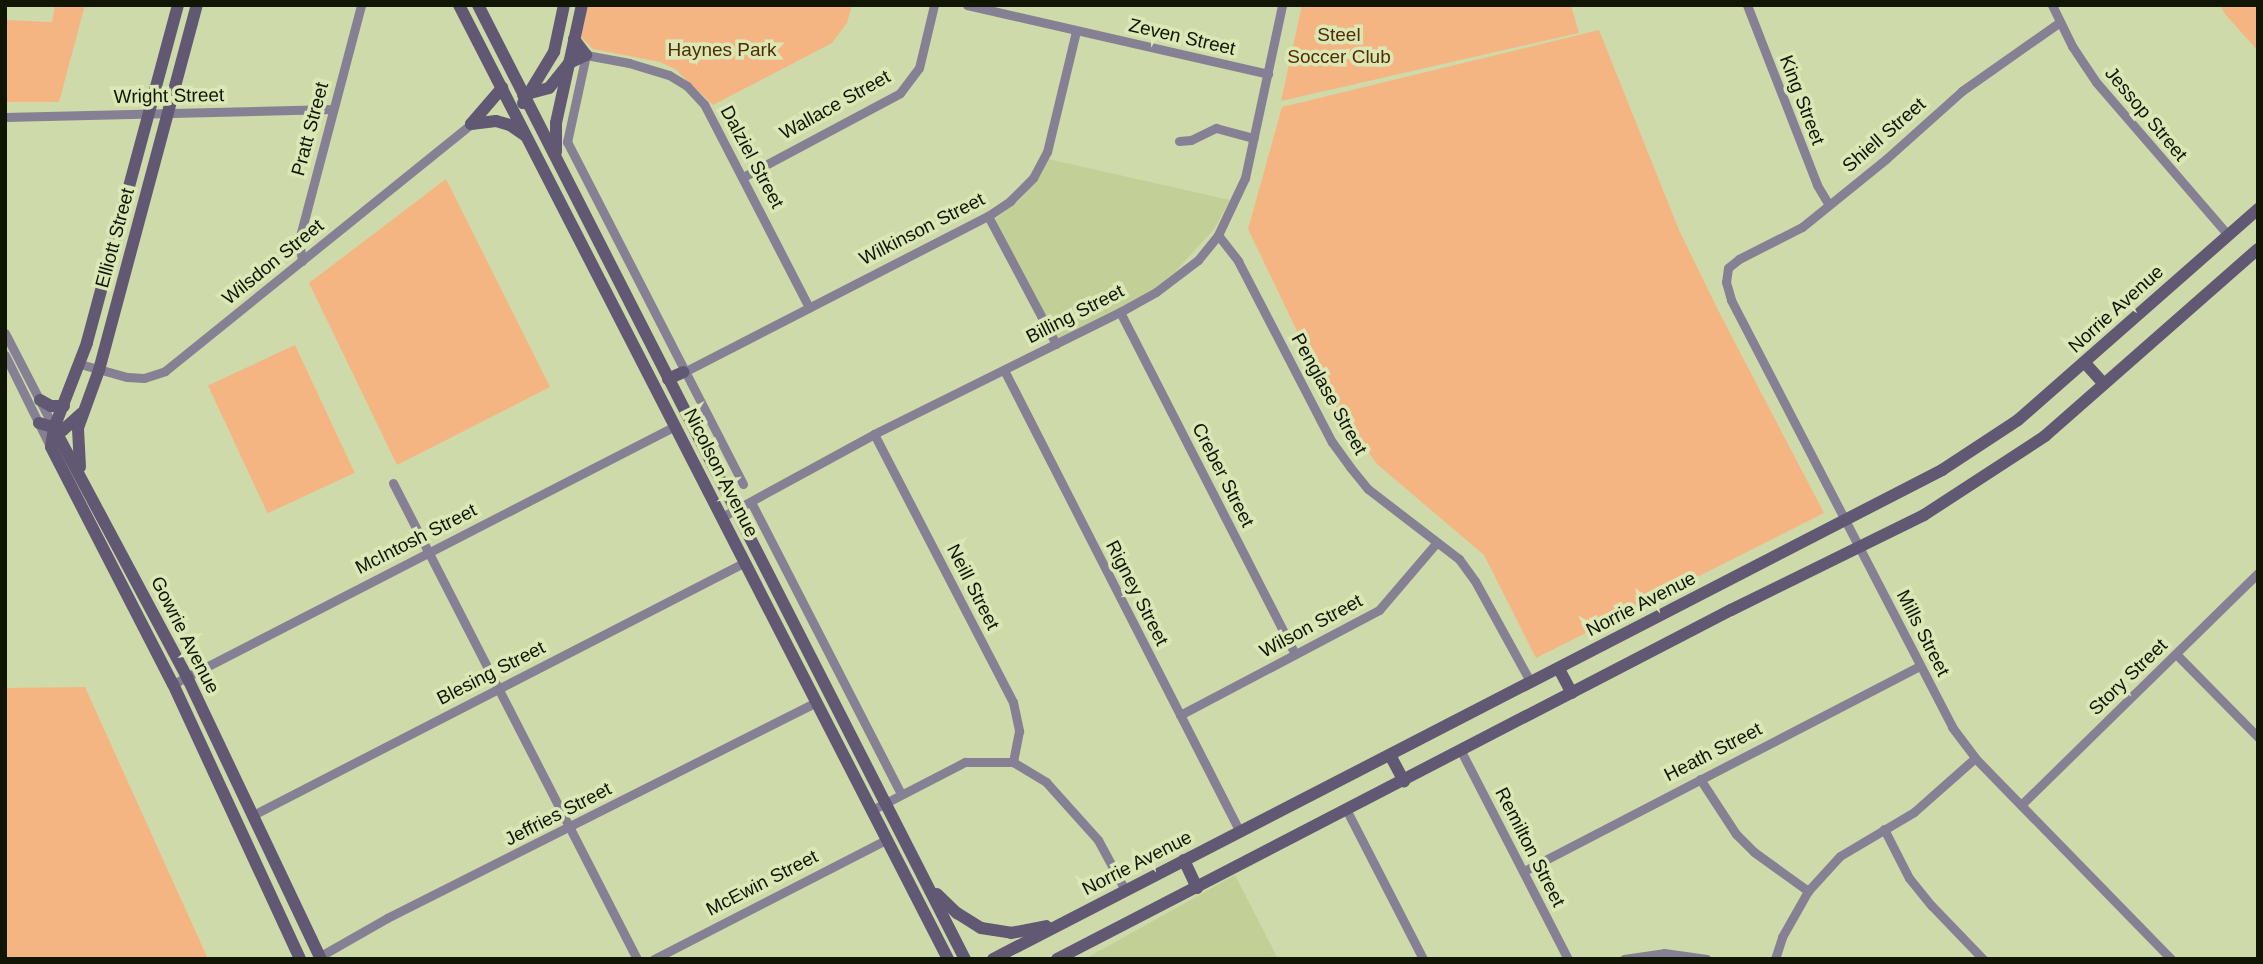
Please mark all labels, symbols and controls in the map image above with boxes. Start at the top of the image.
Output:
street label: Zeven Street [1126,14,1238,60]
park label: Steel Soccer Club [1287,24,1391,68]
park label: Haynes Park [668,39,776,61]
street label: King Street [1775,52,1829,148]
street label: Jessop Street [2100,62,2192,166]
street label: Wallace Street [776,65,894,145]
street label: Pratt Street [287,80,333,178]
street label: Wright Street [114,84,224,108]
street label: Shiell Street [1838,93,1930,177]
street label: Dalziel Street [715,102,789,212]
street label: Elliott Street [91,186,139,290]
street label: Wilkinson Street [856,188,988,270]
street label: Wilsdon Street [218,214,328,310]
street label: Norrie Avenue [2063,260,2169,358]
street label: Billing Street [1022,280,1128,348]
street label: Penglase Street [1286,329,1372,459]
street label: Nicolson Avenue [679,404,763,542]
street label: Creber Street [1187,419,1259,531]
street label: McIntosh Street [352,499,480,579]
street label: Rigney Street [1101,537,1173,649]
street label: Neill Street [942,540,1004,634]
street label: Norrie Avenue [1582,566,1700,642]
street label: Gowrie Avenue [145,572,225,698]
street label: Mills Street [1892,586,1954,680]
street label: Wilson Street [1256,589,1366,663]
street label: Story Street [2084,634,2172,720]
street label: Blesing Street [433,636,549,710]
street label: Heath Street [1660,718,1766,786]
street label: Jeffries Street [501,777,615,851]
street label: Remilton Street [1490,783,1570,911]
street label: Norrie Avenue [1078,825,1196,901]
street label: McEwin Street [702,845,822,921]

